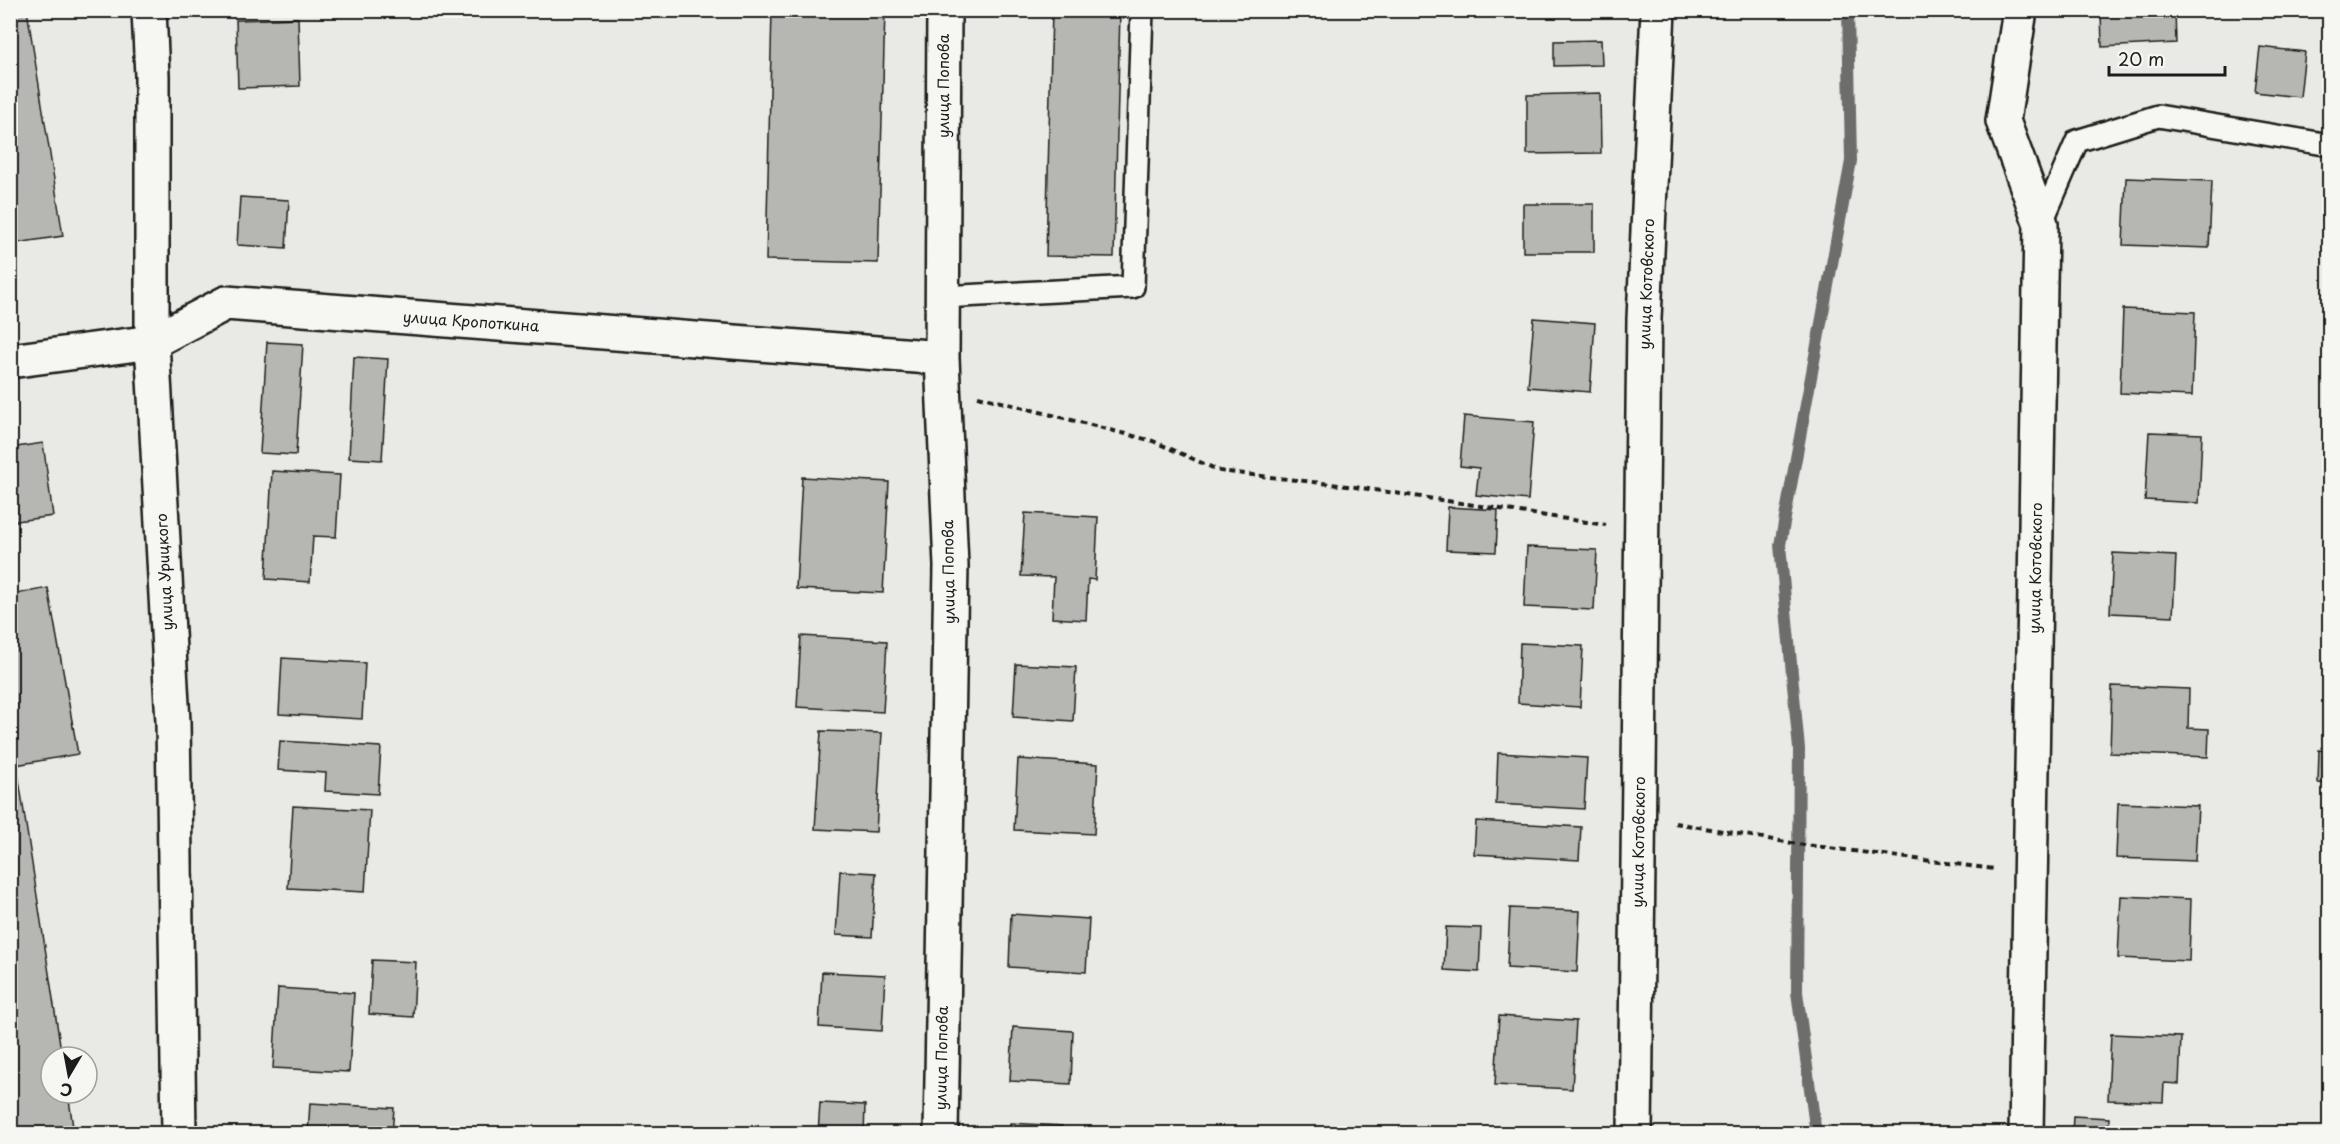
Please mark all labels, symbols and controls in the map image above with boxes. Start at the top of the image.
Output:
street label: улица Попова [931,33,954,138]
scale bar [2109,39,2224,77]
text: 20 m [2118,45,2164,72]
street label: улица Котовского [1632,218,1659,350]
street label: улица Кропоткина [402,304,541,337]
street label: улица Котовского [2022,502,2047,634]
street label: улица Урицкого [149,513,178,631]
street label: улица Попова [935,519,960,624]
street label: улица Котовского [1625,776,1650,908]
street label: улица Попова [928,1005,953,1110]
north arrow [39,1045,99,1105]
text: С [58,1078,74,1104]

